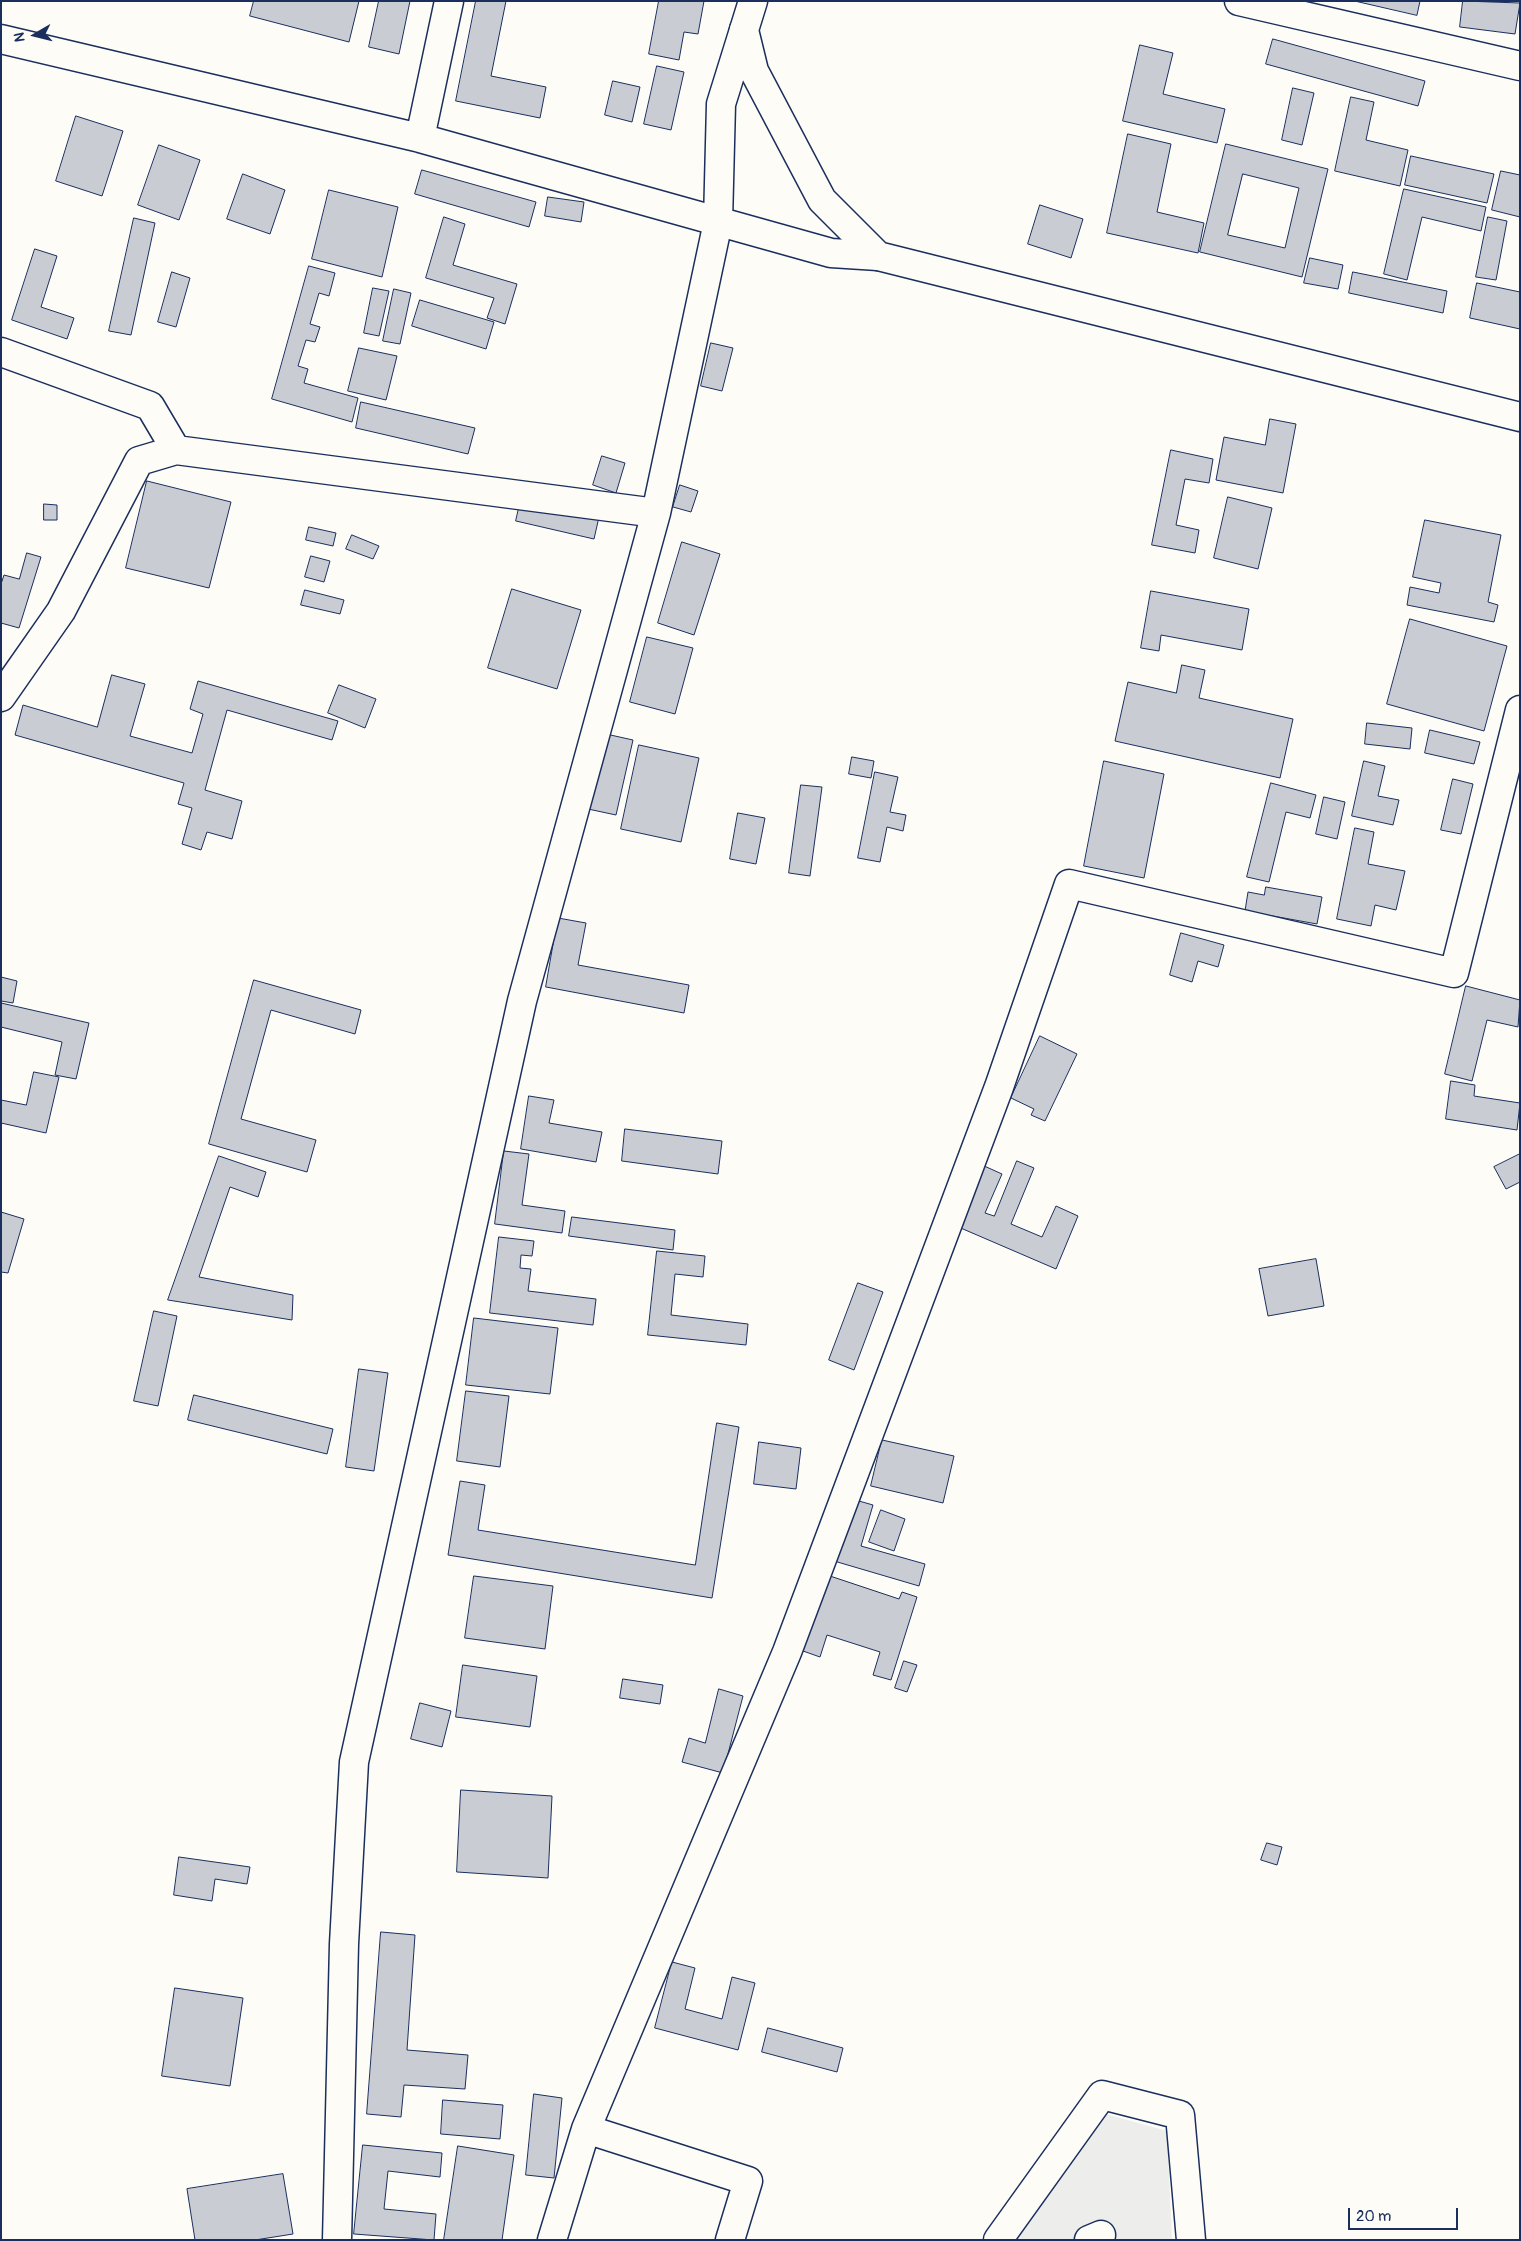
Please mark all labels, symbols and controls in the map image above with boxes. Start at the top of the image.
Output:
north arrow [10,10,60,60]
text: N [11,31,29,43]
scale bar [1351,2198,1461,2230]
text: 20 m [1356,2207,1391,2226]

